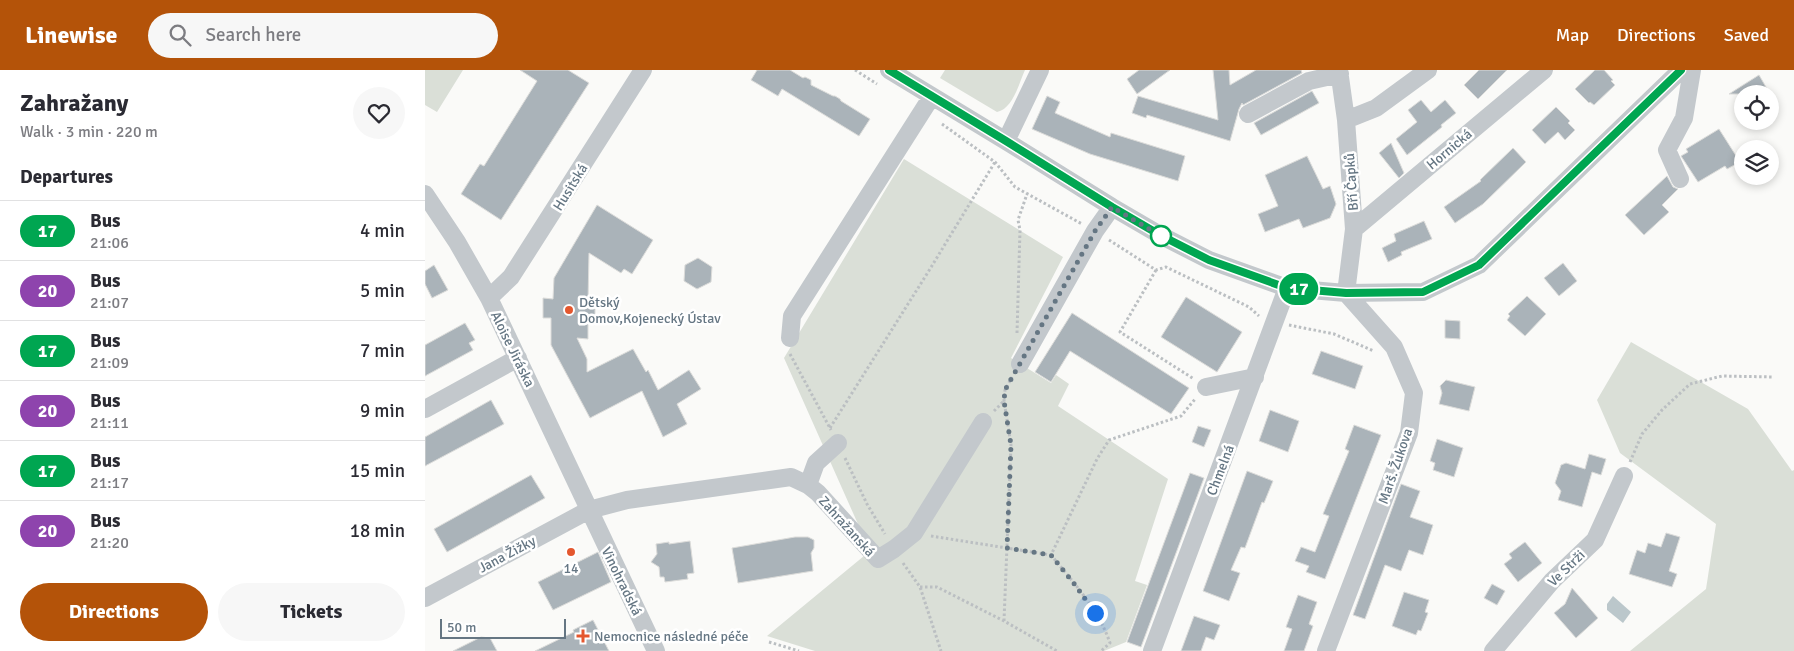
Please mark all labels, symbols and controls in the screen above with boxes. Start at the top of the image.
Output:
search box [148,13,498,58]
text: Linewise [25,20,118,50]
icon: search [166,21,194,49]
text: Search here [206,23,301,47]
text: Map [1556,24,1589,46]
text: Directions [1617,24,1696,46]
text: Saved [1724,24,1769,46]
map controls [1734,85,1779,185]
button: locate [1734,85,1779,130]
button: heart [353,87,405,139]
text: Zahražany [20,88,129,118]
text: Walk · 3 min · 220 m [20,122,158,142]
street label: Hornická [1423,126,1475,173]
button: layers [1734,140,1779,185]
street label: Bří Čapků [1341,153,1362,211]
street label: Husitská [549,161,591,214]
text: Departures [20,165,113,189]
text: Bus [90,209,121,233]
text: 4 min [360,219,405,243]
text: 17 [38,220,57,242]
unlabelled marker [1150,225,1172,247]
text: 21:06 [90,233,129,253]
text: Bus [90,269,121,293]
line badge: 17 [1277,273,1321,305]
text: 17 [1289,278,1309,300]
text: 5 min [360,279,405,303]
text: 20 [38,280,57,302]
text: 21:07 [90,293,129,313]
place label: Dětský Domov,Kojenecký Ústav [579,294,721,327]
marker: Dětský Domov,Kojenecký Ústav [563,304,575,316]
street label: Aloise Jiráska [487,309,538,390]
text: Bus [90,329,121,353]
text: 7 min [360,339,405,363]
text: 17 [38,340,57,362]
text: 21:09 [90,353,129,373]
text: Bus [90,389,121,413]
text: 9 min [360,399,405,423]
text: 20 [38,400,57,422]
text: 21:11 [90,413,129,433]
street label: Marš. Žukova [1375,426,1416,506]
street label: Chmelná [1203,442,1238,498]
text: Bus [90,449,121,473]
text: 15 min [350,459,405,483]
text: 17 [38,460,57,482]
text: 21:17 [90,473,129,493]
street label: Zahražanská [815,493,878,560]
text: Bus [90,509,121,533]
text: 18 min [350,519,405,543]
text: 20 [38,520,57,542]
street label: Jana Žižky [476,532,539,577]
text: 21:20 [90,533,129,553]
street label: Vinohradská [598,544,645,618]
marker: 14 [565,546,577,558]
street label: Ve Strži [1544,546,1589,590]
place label: 14 [563,560,579,577]
button: Directions [20,583,208,641]
button: Tickets [218,583,405,641]
your location [1083,601,1108,626]
scale bar [440,616,566,639]
text: 50 m [447,619,476,636]
place label: Nemocnice následné péče [594,628,749,645]
marker: Nemocnice následné péče [576,629,590,643]

